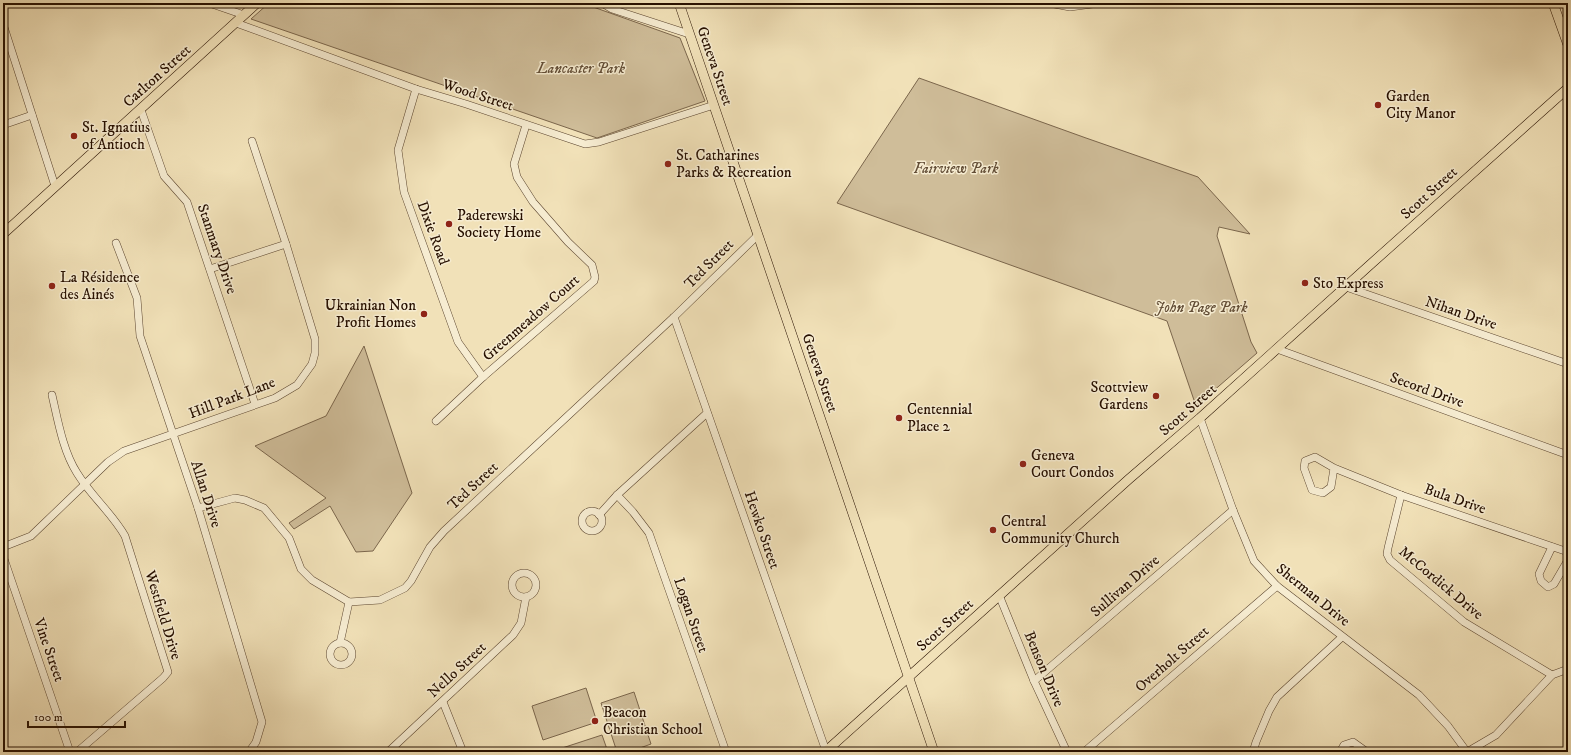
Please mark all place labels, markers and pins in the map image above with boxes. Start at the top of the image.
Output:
place label: Garden City Manor [1386,87,1456,123]
marker: Garden City Manor [1373,100,1383,110]
place label: St. Ignatius of Antioch [82,118,150,154]
marker: St. Ignatius of Antioch [69,131,79,141]
place label: St. Catharines Parks & Recreation [676,146,792,182]
marker: St. Catharines Parks & Recreation [663,159,673,169]
place label: Paderewski Society Home [457,206,541,242]
marker: Paderewski Society Home [444,219,454,229]
place label: La Résidence des Ainés [60,268,140,304]
place label: Sto Express [1313,274,1383,293]
marker: Sto Express [1300,278,1310,288]
marker: La Résidence des Ainés [47,281,57,291]
place label: Ukrainian Non Profit Homes [325,296,416,332]
marker: Ukrainian Non Profit Homes [419,309,429,319]
place label: Scottview Gardens [1091,378,1148,414]
marker: Scottview Gardens [1151,391,1161,401]
place label: Centennial Place 2 [907,400,973,436]
marker: Centennial Place 2 [894,413,904,423]
place label: Geneva Court Condos [1031,446,1114,482]
marker: Geneva Court Condos [1018,459,1028,469]
place label: Central Community Church [1001,512,1120,548]
marker: Central Community Church [988,525,998,535]
place label: Beacon Christian School [603,703,703,739]
marker: Beacon Christian School [590,716,600,726]

